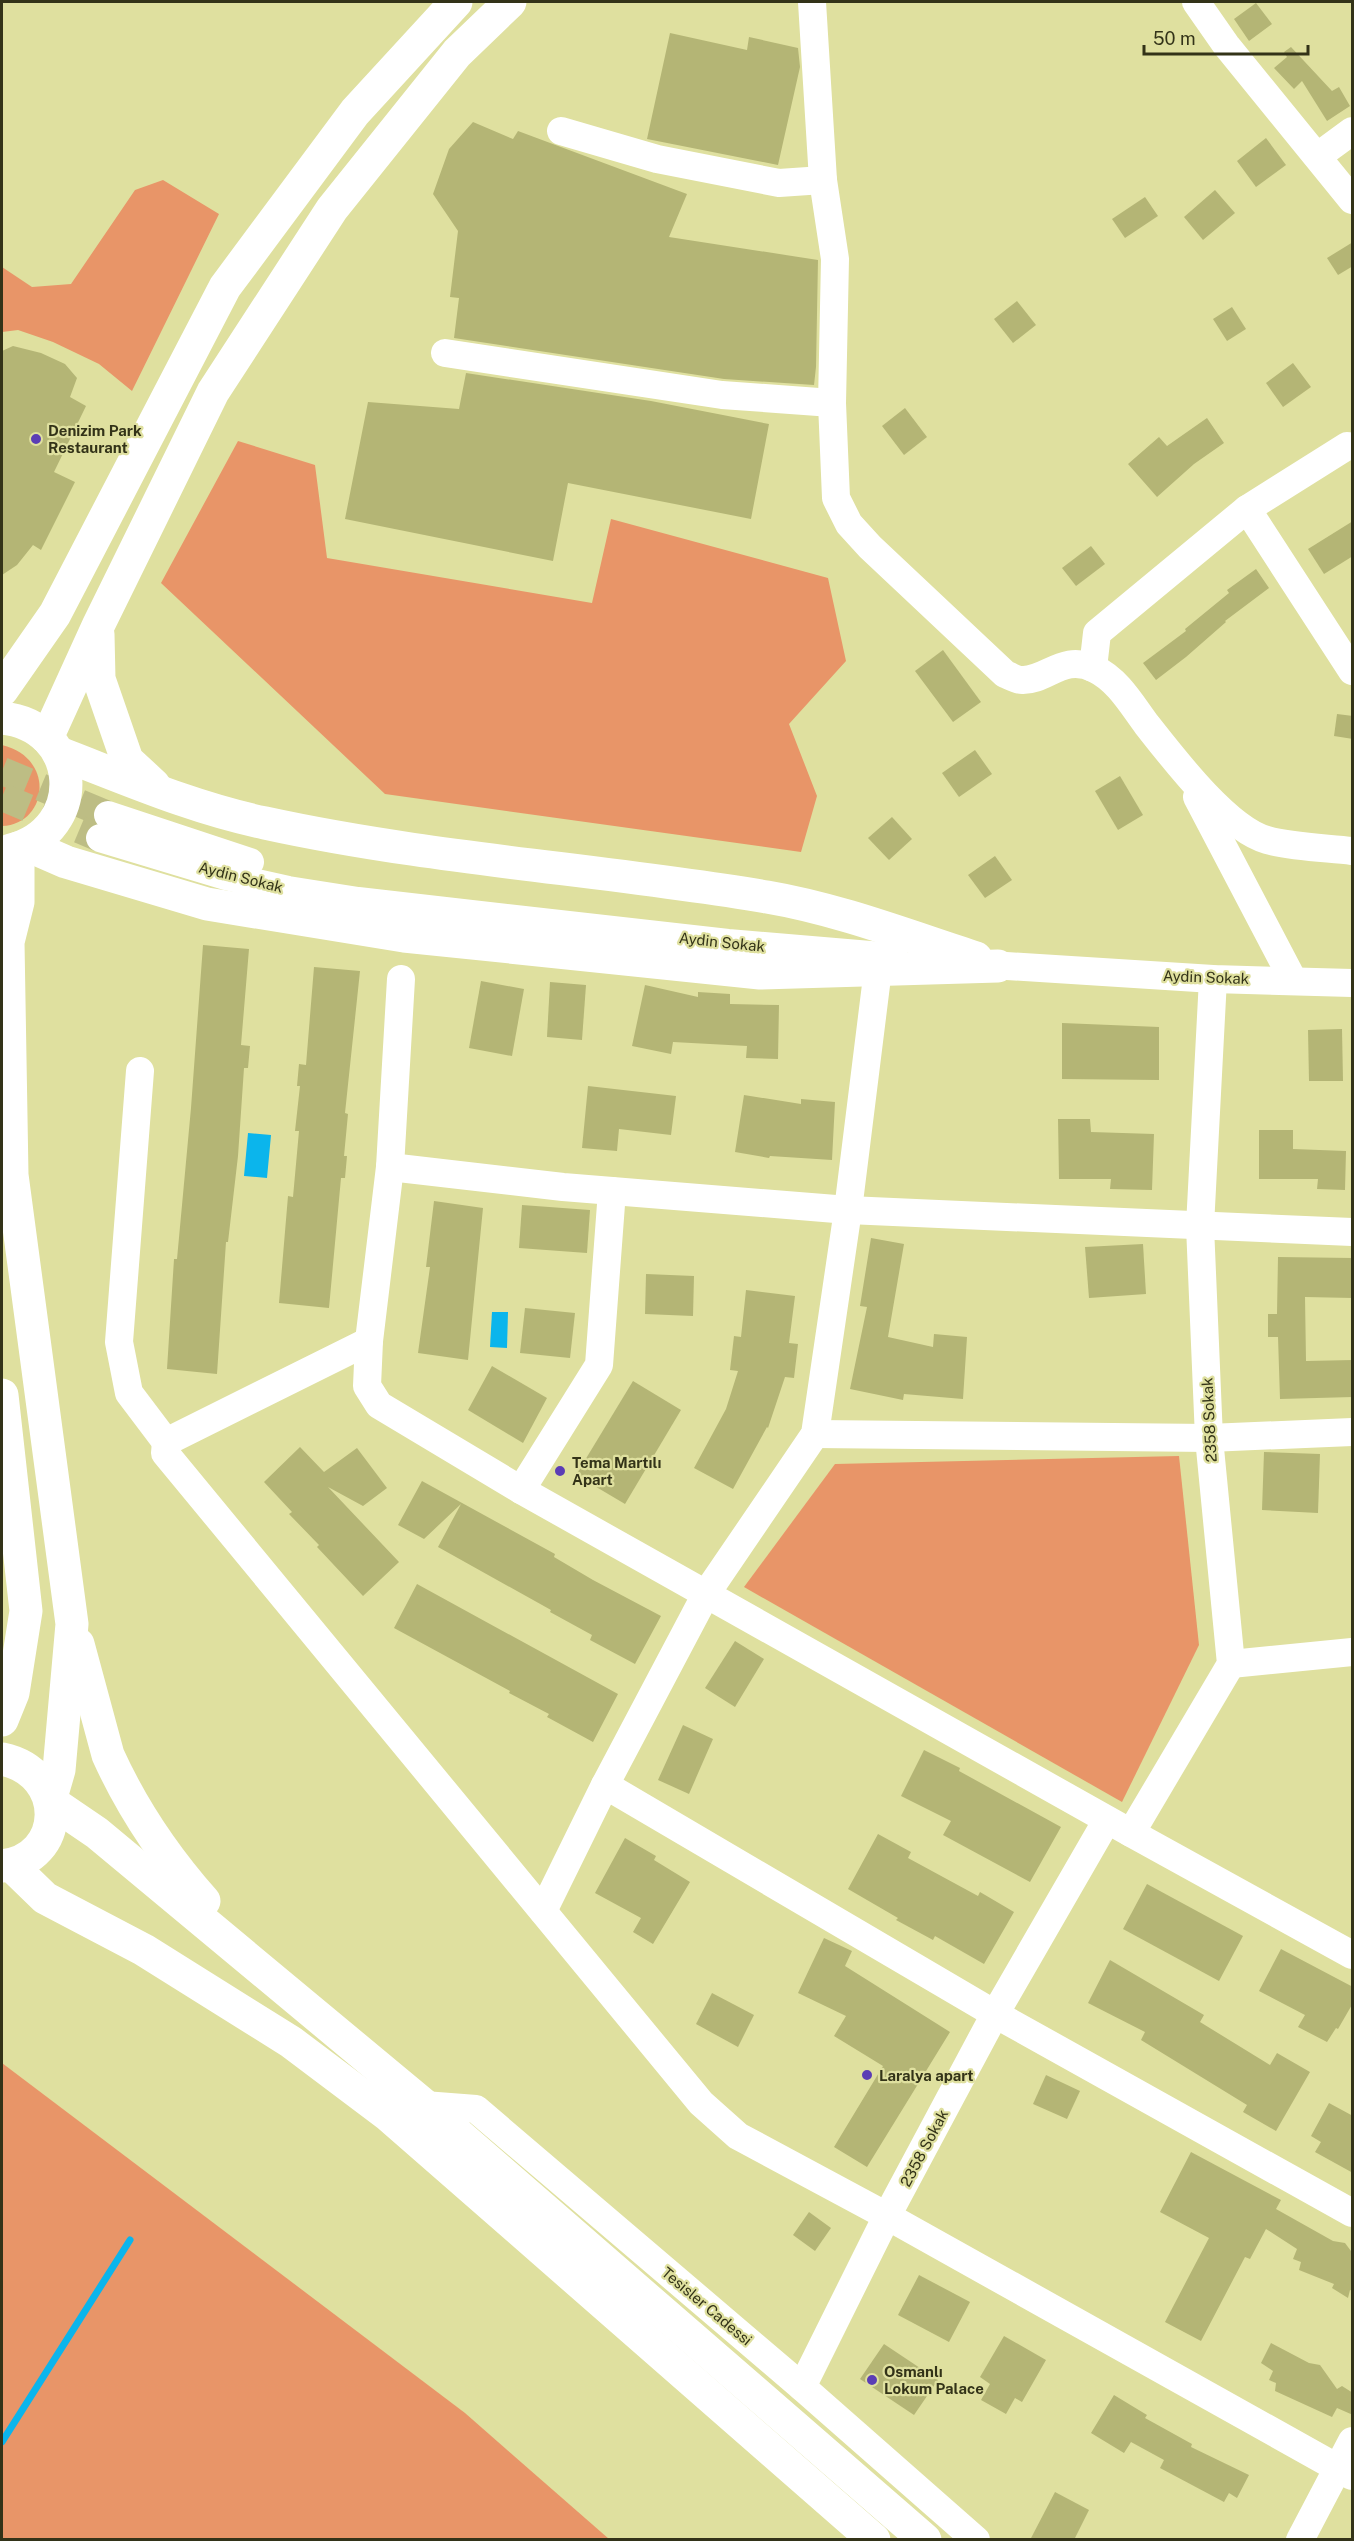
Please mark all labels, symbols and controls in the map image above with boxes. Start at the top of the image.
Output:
scale bar [1144,18,1308,56]
text: 50 m [1153,28,1196,49]
place label: Denizim Park Restaurant [48,422,142,456]
marker: Denizim Park Restaurant [29,432,43,446]
street label: Aydin Sokak [197,858,285,896]
street label: Aydin Sokak [678,929,766,955]
street label: Aydin Sokak [1163,967,1249,987]
street label: 2358 Sokak [1198,1377,1220,1463]
place label: Tema Martılı Apart [572,1454,661,1488]
marker: Tema Martılı Apart [553,1464,567,1478]
place label: Laralya apart [879,2067,974,2084]
marker: Laralya apart [860,2068,874,2082]
street label: 2358 Sokak [897,2107,951,2189]
street label: Tesisler Cadessi [659,2263,755,2349]
place label: Osmanlı Lokum Palace [884,2363,984,2397]
marker: Osmanlı Lokum Palace [865,2373,879,2387]

